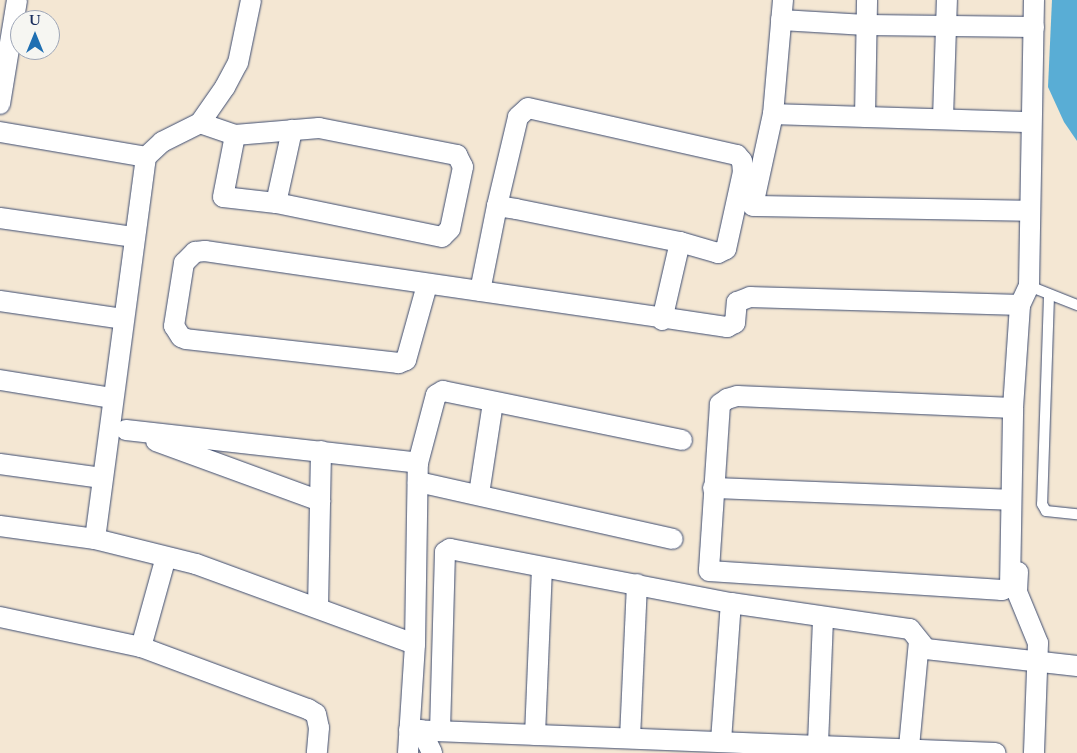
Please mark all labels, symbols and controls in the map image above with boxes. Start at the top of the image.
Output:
north arrow [10,10,60,60]
text: U [29,11,41,30]

